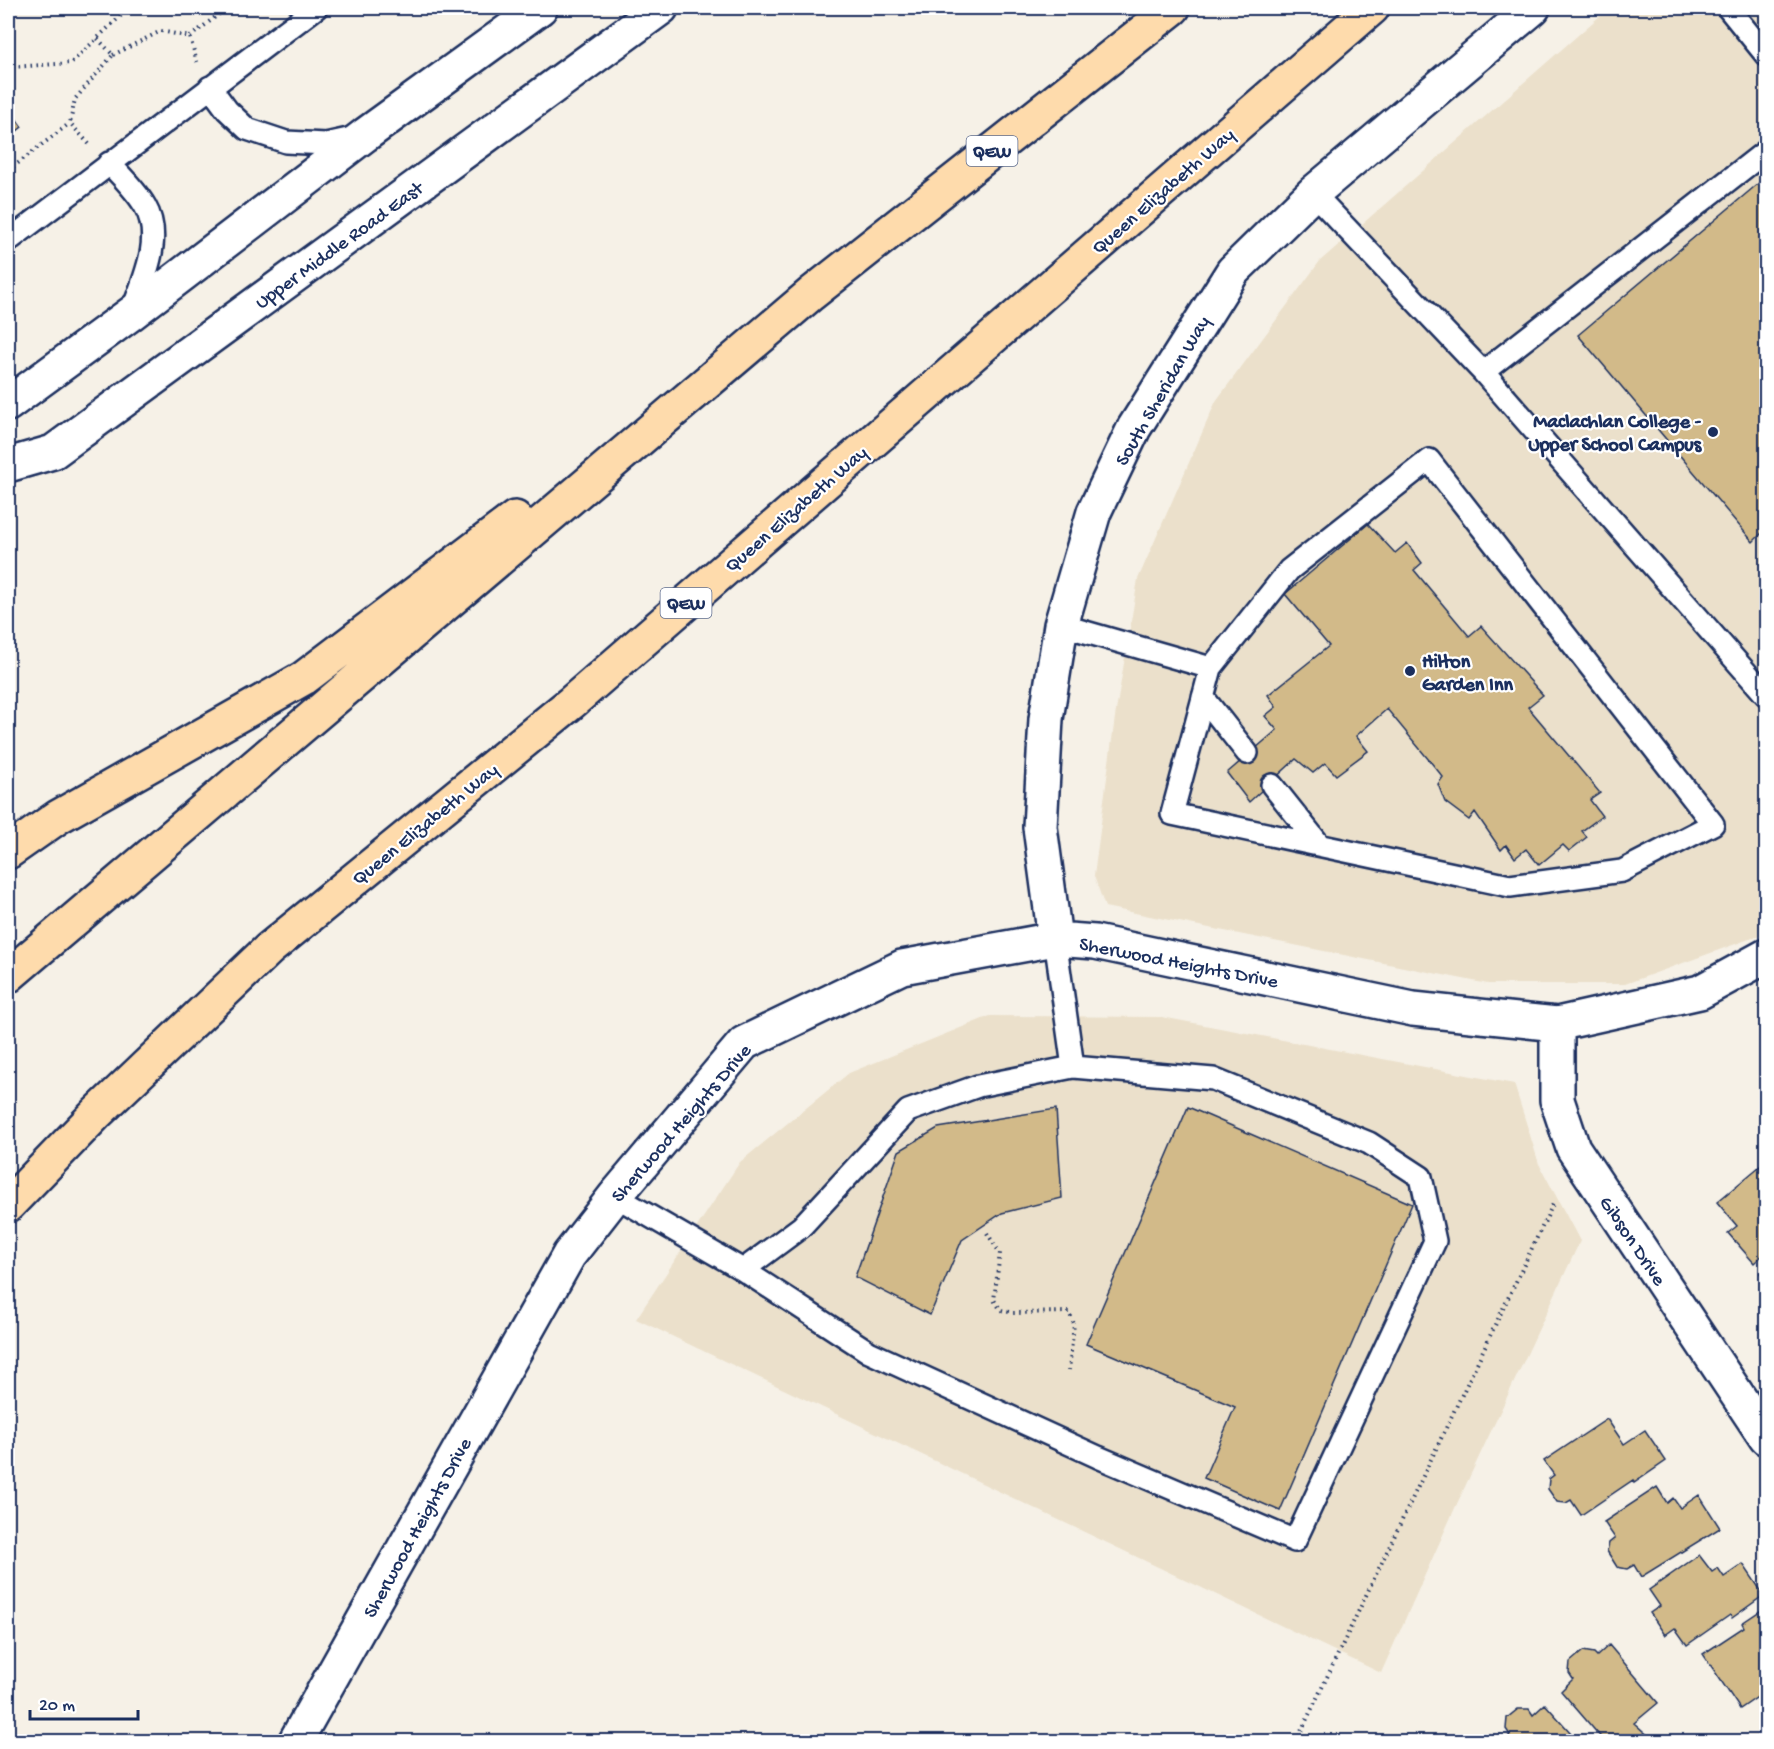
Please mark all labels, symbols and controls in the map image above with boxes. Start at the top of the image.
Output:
street label: Queen Elizabeth Way [1088,124,1240,261]
road number: QEW [966,136,1018,166]
street label: Upper Middle Road East [252,177,430,316]
street label: South Sheridan Way [1112,312,1216,471]
place label: Maclachlan College - Upper School Campus [1528,412,1703,458]
marker: Maclachlan College - Upper School Campus [1706,425,1720,439]
street label: Queen Elizabeth Way [721,442,873,579]
road number: QEW [660,588,712,618]
place label: Hilton Garden Inn [1422,652,1513,698]
marker: Hilton Garden Inn [1403,664,1417,678]
street label: Queen Elizabeth Way [349,760,504,892]
street label: Sherwood Heights Drive [1077,934,1280,995]
street label: Sherwood Heights Drive [608,1040,758,1208]
street label: Gibson Drive [1593,1193,1670,1292]
street label: Sherwood Heights Drive [360,1434,478,1623]
scale bar [30,1683,138,1721]
text: 20 m [39,1696,75,1717]

